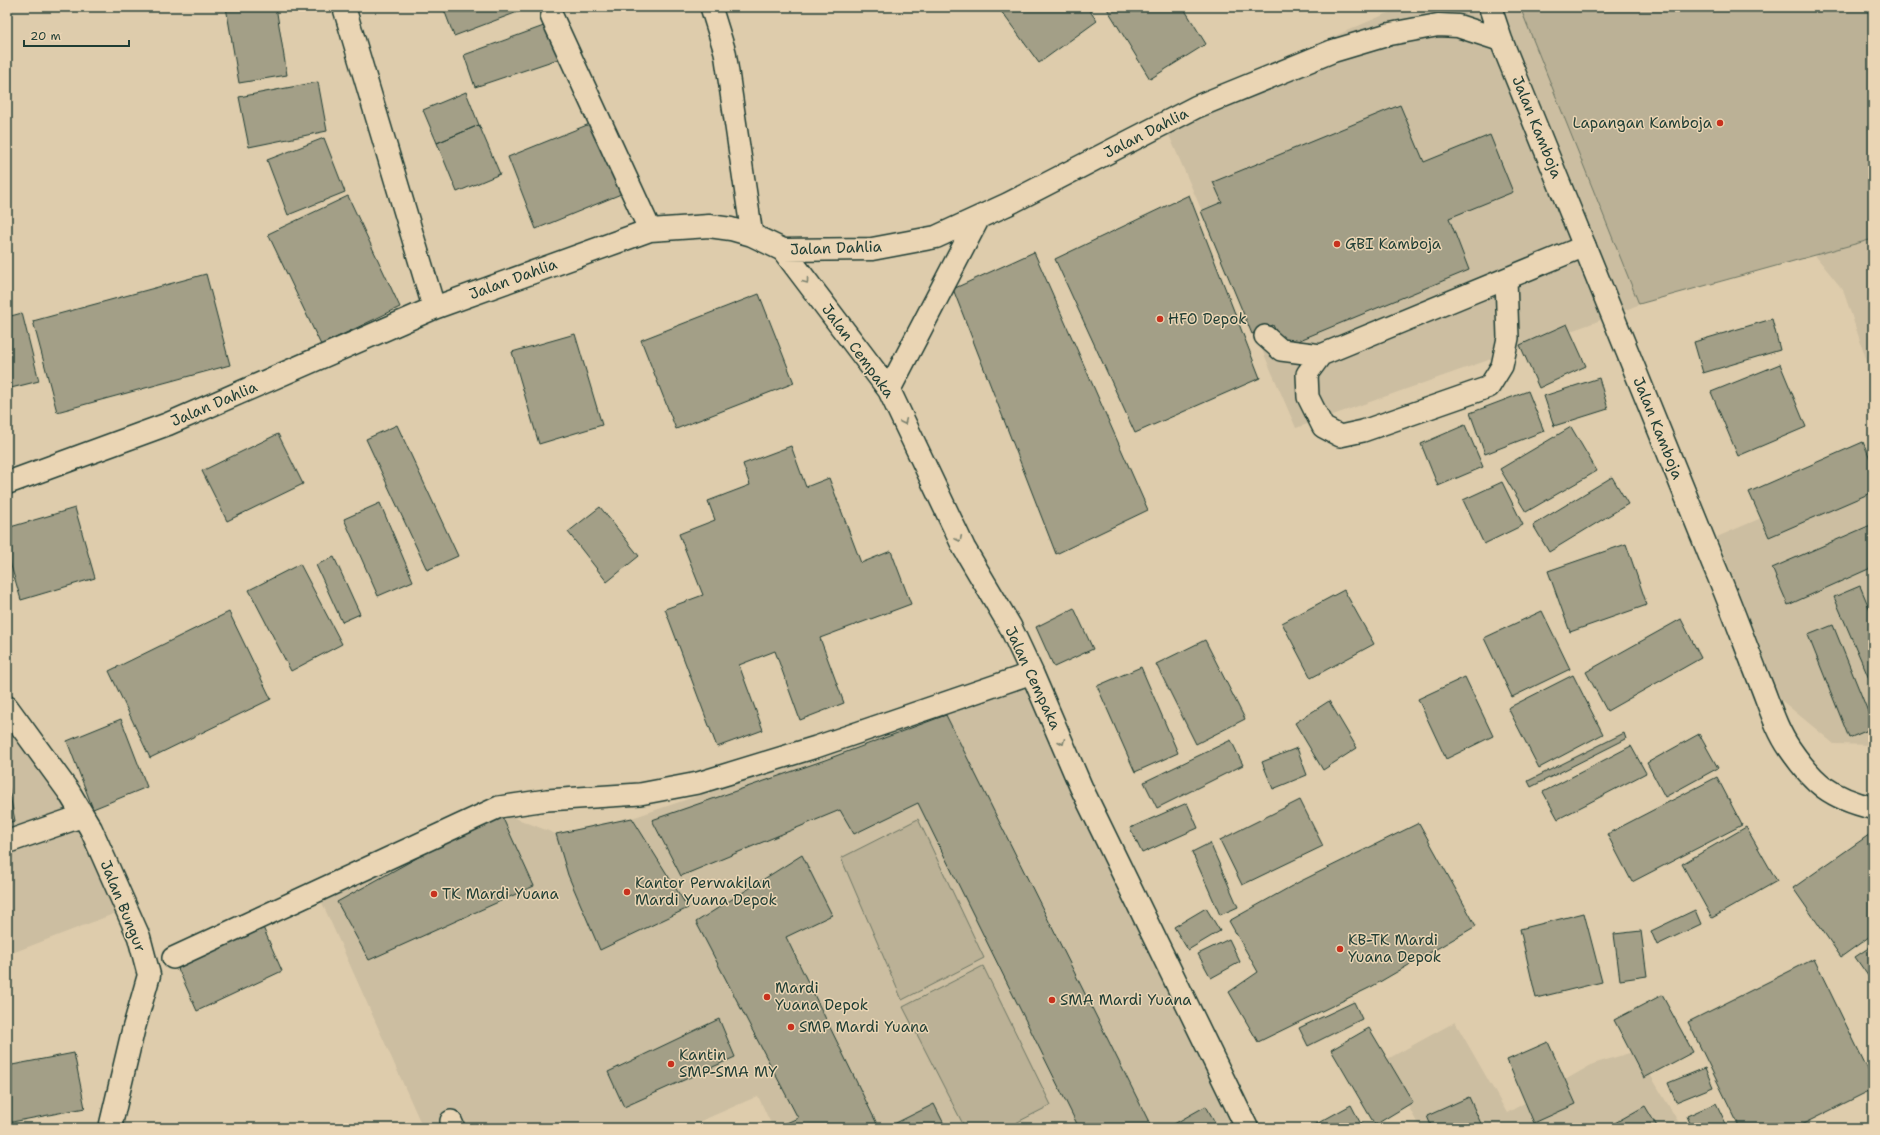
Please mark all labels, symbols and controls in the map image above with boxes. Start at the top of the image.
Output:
scale bar [24,22,129,48]
text: 20 m [30,28,61,44]
street label: Jalan Kamboja [1507,73,1567,182]
street label: Jalan Dahlia [1100,103,1192,163]
place label: Lapangan Kamboja [1572,113,1713,133]
marker: Lapangan Kamboja [1715,118,1725,128]
place label: GBI Kamboja [1345,234,1442,254]
street label: Jalan Dahlia [790,236,883,260]
marker: GBI Kamboja [1332,239,1342,249]
street label: Jalan Dahlia [466,254,560,304]
one-way arrow [801,276,808,283]
street label: Jalan Cempaka [817,300,899,403]
place label: HFO Depok [1168,309,1247,329]
marker: HFO Depok [1155,314,1165,324]
street label: Jalan Kamboja [1628,374,1688,483]
street label: Jalan Dahlia [168,377,261,431]
one-way arrow [899,418,907,425]
one-way arrow [954,535,962,543]
street label: Jalan Cempaka [1000,623,1066,733]
one-way arrow [1058,739,1066,746]
street label: Jalan Bungur [95,857,151,955]
place label: Kantor Perwakilan Mardi Yuana Depok [635,873,777,910]
place label: TK Mardi Yuana [442,884,559,904]
marker: Kantor Perwakilan Mardi Yuana Depok [622,887,632,897]
marker: TK Mardi Yuana [429,889,439,899]
place label: KB-TK Mardi Yuana Depok [1348,930,1441,967]
marker: KB-TK Mardi Yuana Depok [1335,944,1345,954]
place label: Mardi Yuana Depok [775,978,868,1015]
place label: SMA Mardi Yuana [1060,990,1192,1010]
marker: Mardi Yuana Depok [762,992,772,1002]
marker: SMA Mardi Yuana [1047,995,1057,1005]
place label: SMP Mardi Yuana [799,1017,929,1037]
marker: SMP Mardi Yuana [786,1022,796,1032]
place label: Kantin SMP-SMA MY [679,1045,777,1082]
marker: Kantin SMP-SMA MY [666,1059,676,1069]

